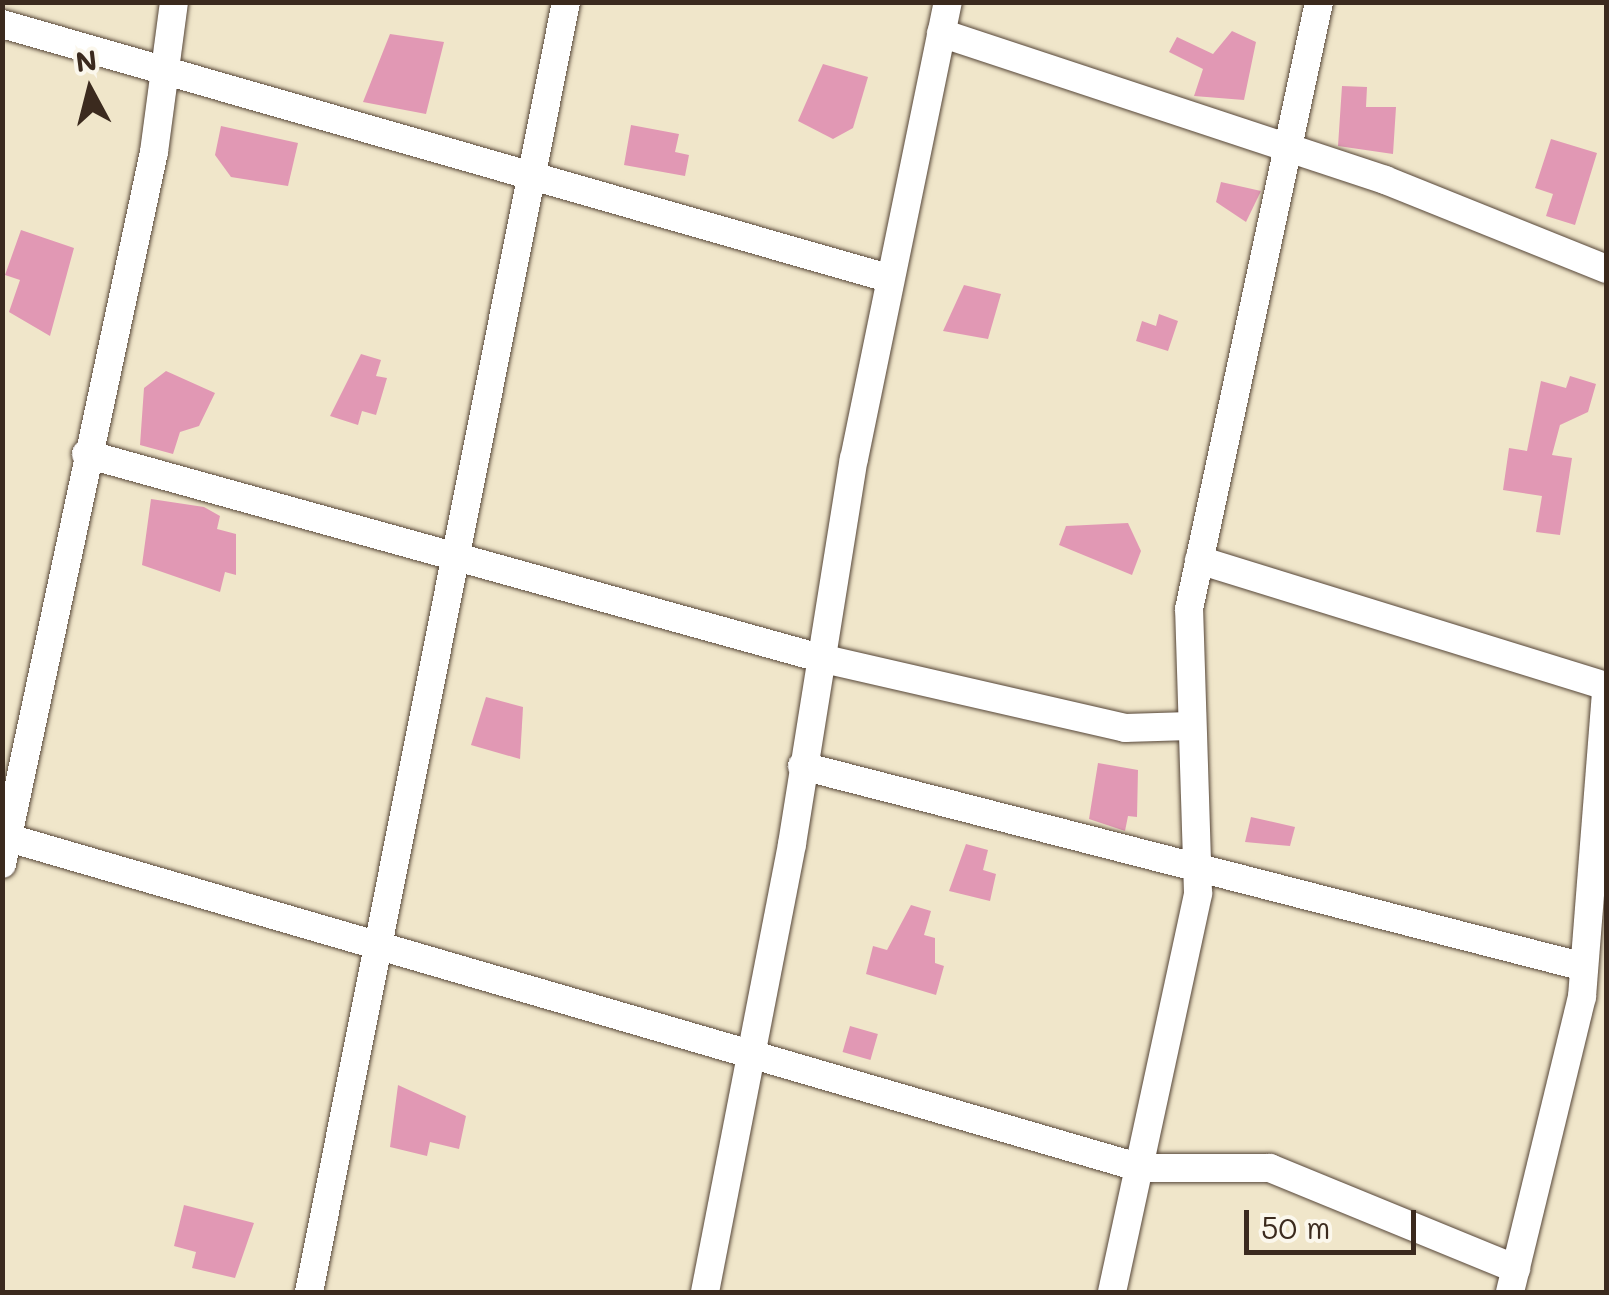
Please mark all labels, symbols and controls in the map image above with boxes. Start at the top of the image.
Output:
north arrow [40,40,140,140]
text: N [74,41,99,79]
scale bar [1249,1190,1422,1252]
text: 50 m [1261,1207,1331,1247]

